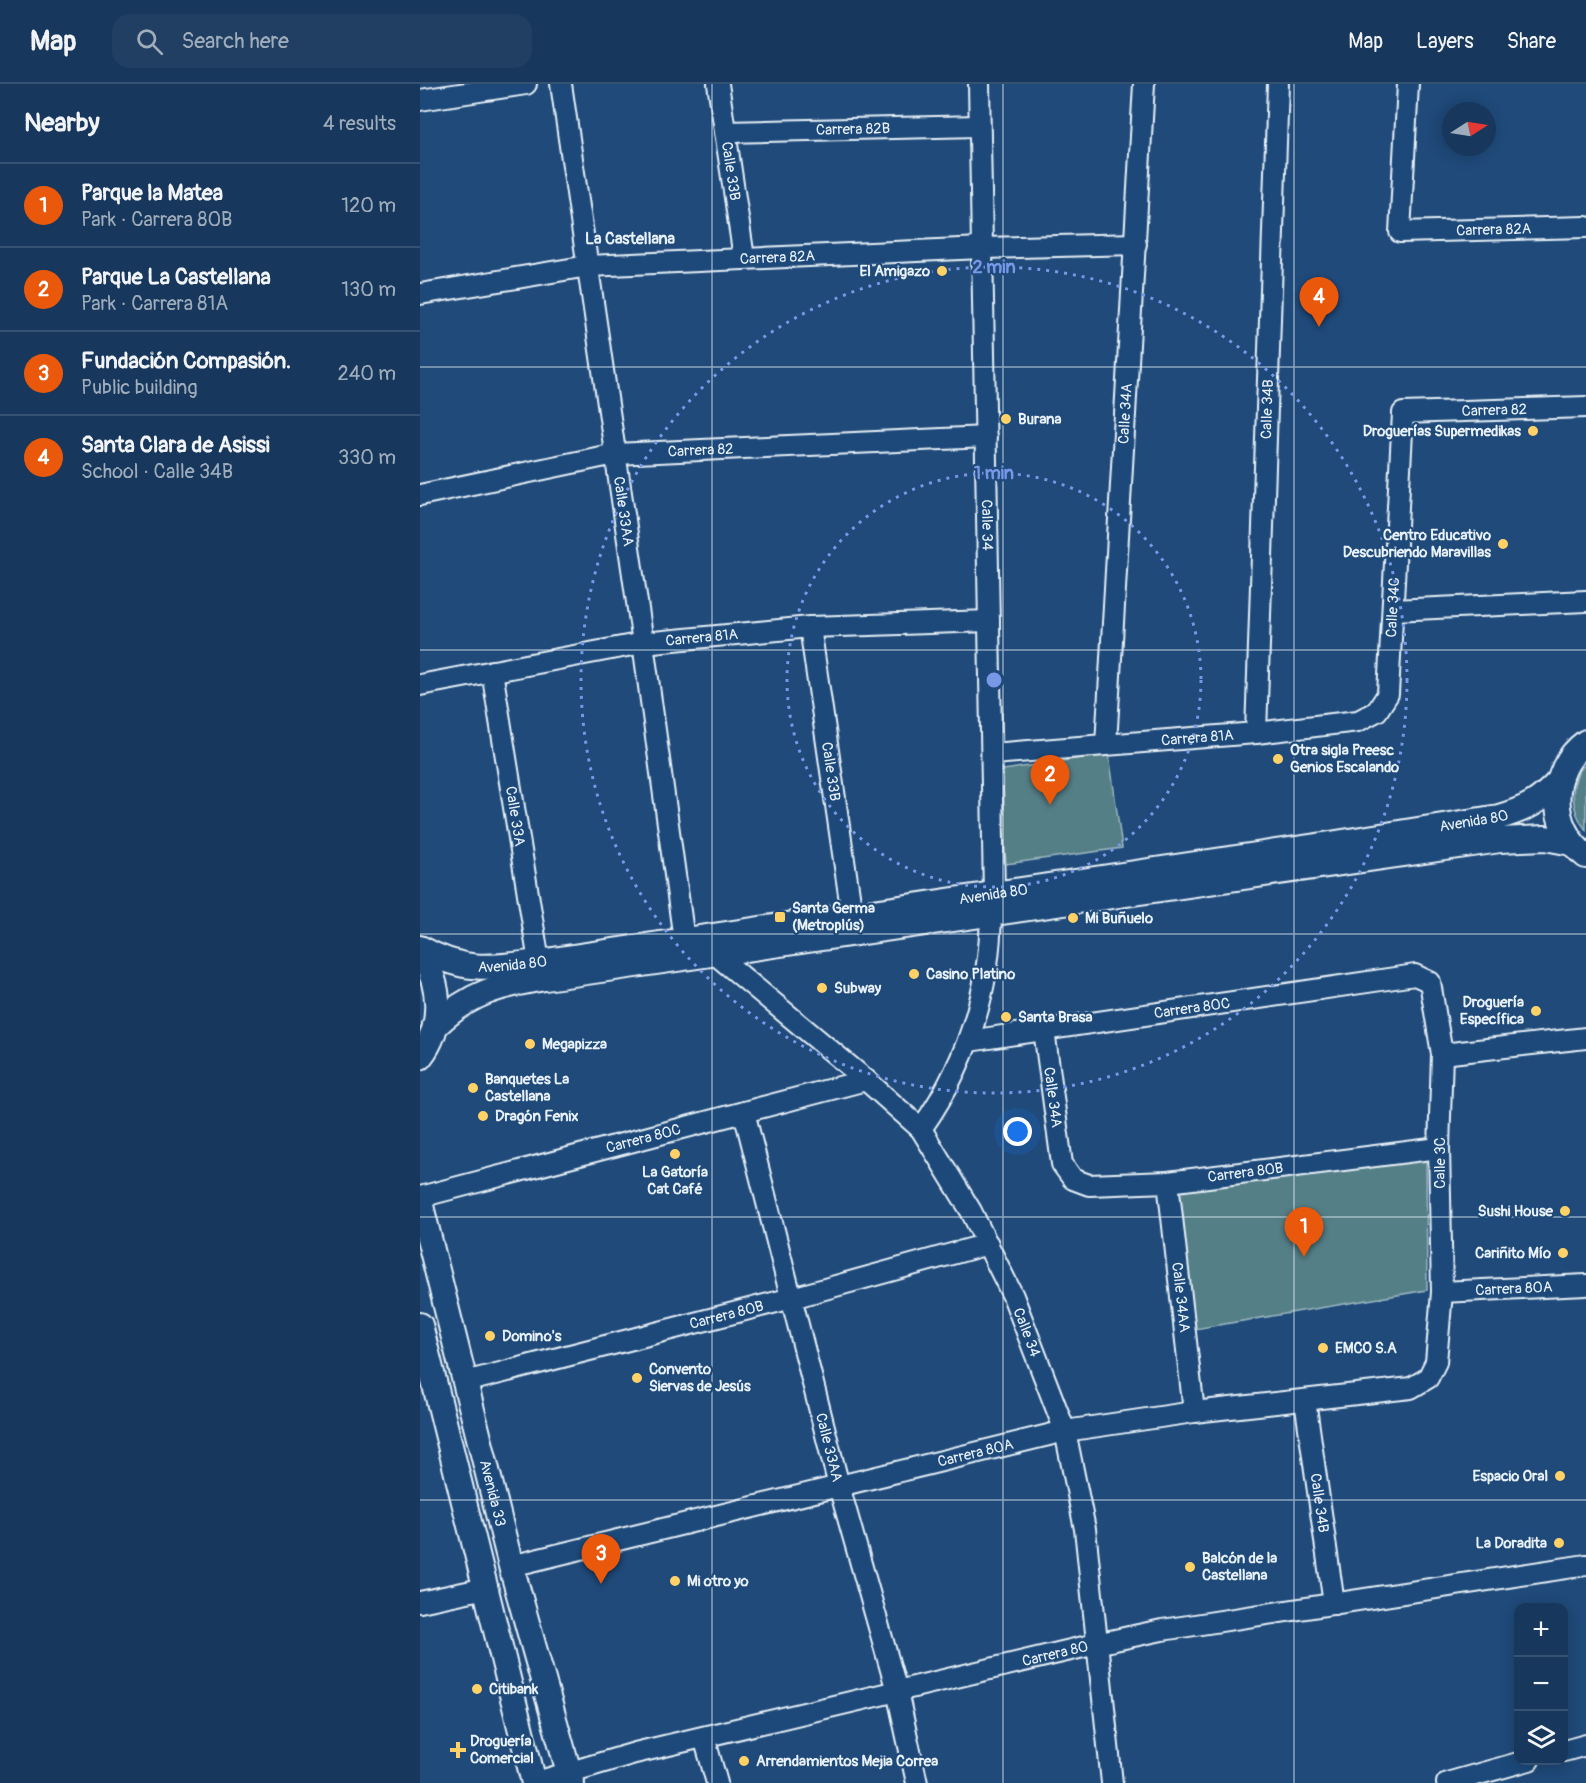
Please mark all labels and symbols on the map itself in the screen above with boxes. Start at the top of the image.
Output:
north arrow [1442,102,1496,156]
street label: Carrera 82B [816,119,890,140]
street label: Calle 33B [717,140,744,202]
street label: Carrera 82A [1456,219,1532,240]
district label: La Castellana [585,229,675,249]
street label: Carrera 82A [739,247,816,269]
text: 2 min [972,256,1016,279]
place label: El Amigazo [860,262,930,281]
marker: El Amigazo [935,264,949,278]
pin: 4 [1300,278,1338,327]
street label: Calle 34B [1257,379,1278,439]
street label: Calle 34A [1114,382,1137,445]
street label: Carrera 82 [1461,400,1527,421]
place label: Burana [1018,410,1061,429]
marker: Burana [999,412,1013,426]
place label: Droguerías Supermedikas [1363,422,1521,441]
marker: Droguerías Supermedikas [1526,424,1540,438]
street label: Carrera 82 [667,440,734,462]
text: 1 min [974,462,1014,485]
street label: Calle 33AA [609,475,638,548]
street label: Calle 34 [977,499,997,551]
place label: Centro Educativo Descubriendo Maravillas [1343,526,1491,562]
marker: Centro Educativo Descubriendo Maravillas [1496,537,1510,551]
street label: Calle 34C [1382,577,1404,638]
street label: Carrera 81A [665,625,739,651]
centre of rings [984,670,1004,690]
street label: Carrera 81A [1160,726,1235,751]
street label: Calle 33B [817,741,844,802]
place label: Otra sigla Preesc Genios Escalando [1290,741,1399,777]
marker: Otra sigla Preesc Genios Escalando [1271,752,1285,766]
pin: 2 [1030,756,1070,805]
street label: Calle 33A [501,785,529,848]
street label: Avenida 80 [1438,806,1511,836]
street label: Avenida 80 [958,880,1029,909]
place label: Santa Germa (Metroplús) [792,899,875,935]
place label: Mi Buñuelo [1085,909,1153,928]
marker: Santa Germa (Metroplús) [773,910,787,924]
marker: Mi Buñuelo [1066,911,1080,925]
street label: Avenida 80 [478,952,548,977]
place label: Casino Platino [926,965,1015,984]
marker: Casino Platino [907,967,921,981]
place label: Subway [834,979,882,998]
marker: Subway [815,981,829,995]
place label: Droguería Específica [1460,993,1524,1029]
street label: Carrera 80C [1153,994,1231,1023]
marker: Droguería Específica [1529,1004,1543,1018]
place label: Santa Brasa [1018,1008,1092,1027]
marker: Santa Brasa [999,1010,1013,1024]
place label: Megapizza [542,1035,607,1054]
marker: Megapizza [523,1037,537,1051]
street label: Calle 34A [1039,1066,1066,1129]
place label: Banquetes La Castellana [485,1070,569,1106]
marker: Banquetes La Castellana [466,1081,480,1095]
place label: Dragón Fenix [495,1107,579,1126]
marker: Dragón Fenix [476,1109,490,1123]
your location [1003,1117,1032,1146]
street label: Carrera 80C [604,1120,683,1158]
street label: Calle 3C [1431,1137,1450,1189]
marker: La Gatoría Cat Café [668,1147,682,1161]
street label: Carrera 80B [1207,1159,1284,1187]
place label: La Gatoría Cat Café [642,1163,708,1199]
place label: Sushi House [1478,1202,1554,1221]
marker: Sushi House [1558,1204,1572,1218]
pin: 1 [1284,1208,1324,1257]
place label: Cariñito Mío [1475,1244,1551,1263]
marker: Cariñito Mío [1556,1246,1570,1260]
street label: Calle 34AA [1167,1261,1194,1334]
street label: Carrera 80A [1475,1278,1553,1300]
street label: Carrera 80B [687,1297,766,1334]
street label: Calle 34 [1008,1305,1045,1360]
place label: Domino's [502,1327,562,1346]
marker: Domino's [483,1329,497,1343]
place label: EMCO S.A [1335,1339,1397,1358]
marker: EMCO S.A [1316,1341,1330,1355]
place label: Convento Siervas de Jesús [649,1360,751,1396]
marker: Convento Siervas de Jesús [630,1371,644,1385]
street label: Calle 33AA [811,1411,847,1484]
street label: Carrera 80A [936,1435,1016,1472]
street label: Avenida 33 [475,1458,510,1529]
place label: Espacio Oral [1472,1467,1548,1486]
marker: Espacio Oral [1553,1469,1567,1483]
street label: Calle 34B [1306,1472,1333,1534]
pin: 3 [582,1534,621,1584]
place label: La Doradita [1475,1534,1547,1553]
marker: La Doradita [1552,1536,1566,1550]
place label: Balcón de la Castellana [1202,1549,1277,1585]
marker: Balcón de la Castellana [1183,1560,1197,1574]
place label: Mi otro yo [687,1572,749,1591]
marker: Mi otro yo [668,1574,682,1588]
street label: Carrera 80 [1020,1637,1090,1671]
place label: Citibank [489,1680,539,1699]
marker: Citibank [470,1682,484,1696]
place label: Droguería Comercial [470,1732,534,1768]
marker: Droguería Comercial [451,1743,465,1757]
place label: Arrendamientos Mejia Correa [756,1752,938,1771]
marker: Arrendamientos Mejia Correa [737,1754,751,1768]

